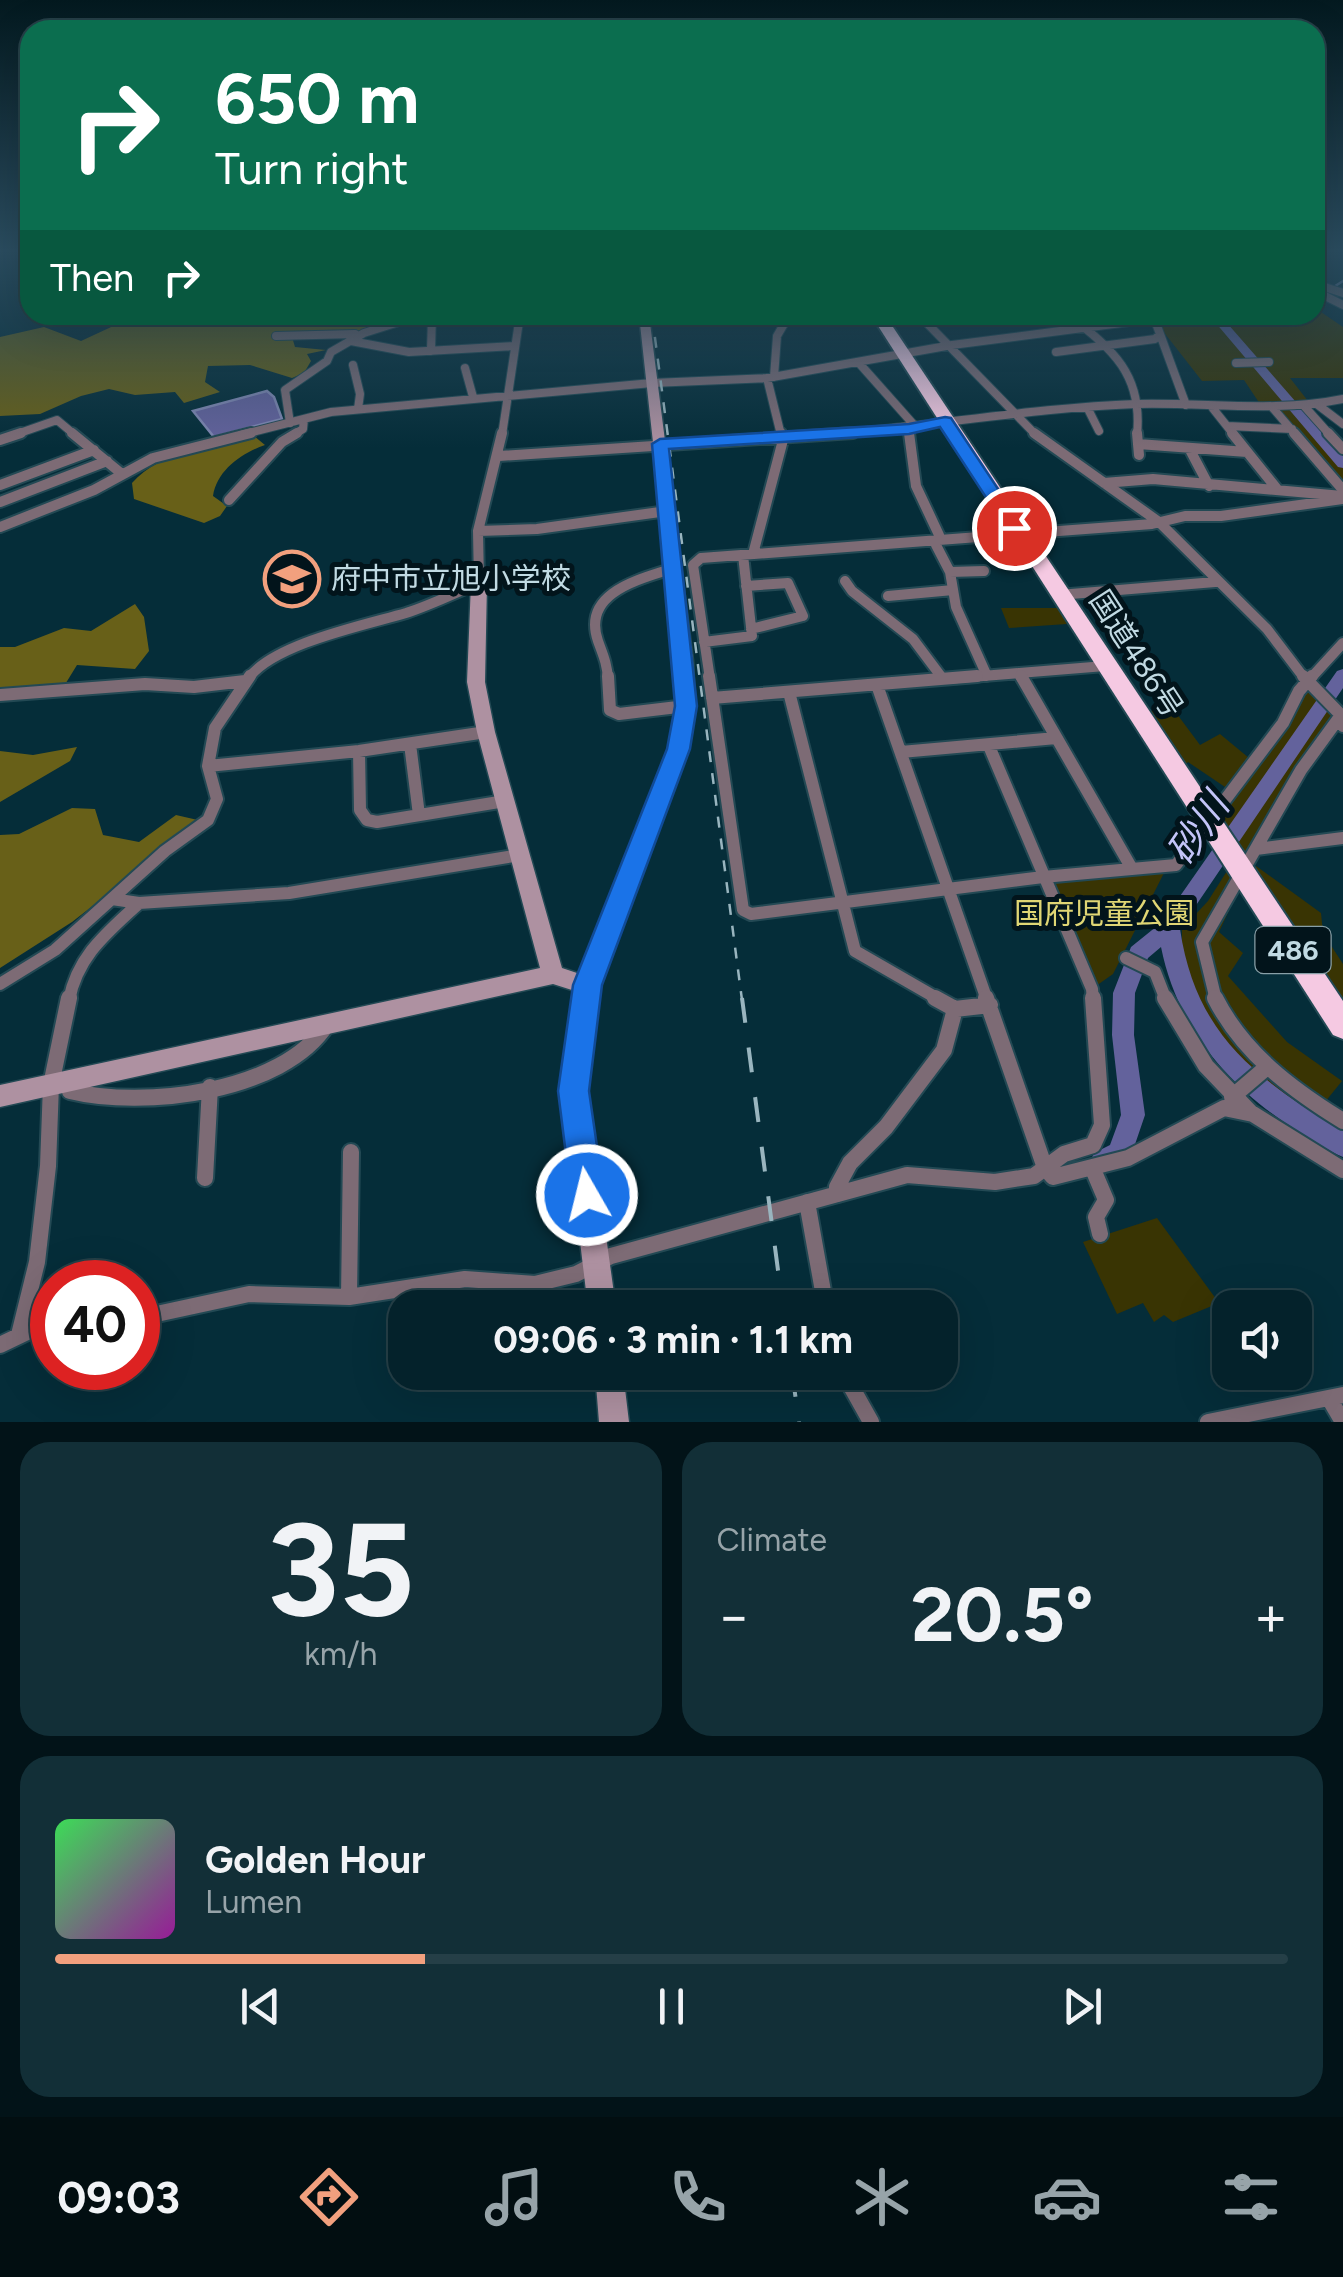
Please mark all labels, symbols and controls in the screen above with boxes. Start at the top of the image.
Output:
text: 650 m [215,56,419,141]
icon: right [50,60,180,190]
text: Turn right [215,141,408,195]
icon: right [154,250,209,305]
text: Then [50,255,134,301]
pin [972,486,1057,571]
icon: arrive [987,501,1042,556]
school or university icon: 府中市立旭小学校 [262,549,322,609]
place label: 府中市立旭小学校 [331,560,571,597]
street label: 国道486号 [1082,583,1191,724]
water label: 砂川 [1158,781,1241,873]
park label: 国府児童公園 [1014,895,1194,932]
road number: 486 [1256,927,1330,973]
position arrow [535,1143,639,1247]
speed limit sign: 40 [30,1260,160,1390]
map controls [1212,1290,1312,1390]
button: sound [1212,1290,1312,1390]
text: 09:06 · 3 min · 1.1 km [493,1317,853,1363]
text: 35 [267,1492,415,1648]
text: Climate [717,1521,827,1559]
text: 20.5° [911,1570,1094,1660]
text: − [717,1583,751,1649]
text: + [1254,1583,1288,1649]
text: km/h [304,1635,377,1673]
text: Golden Hour [205,1837,426,1883]
text: Lumen [205,1883,302,1921]
icon: previous [233,1979,288,2034]
icon: pause [644,1979,699,2034]
icon: next [1055,1979,1110,2034]
icon: directions [294,2162,364,2232]
icon: music [479,2162,549,2232]
icon: phone [663,2162,733,2232]
icon: climate [847,2162,917,2232]
icon: car [1032,2162,1102,2232]
icon: filters [1216,2162,1286,2232]
text: 09:03 [57,2170,180,2224]

